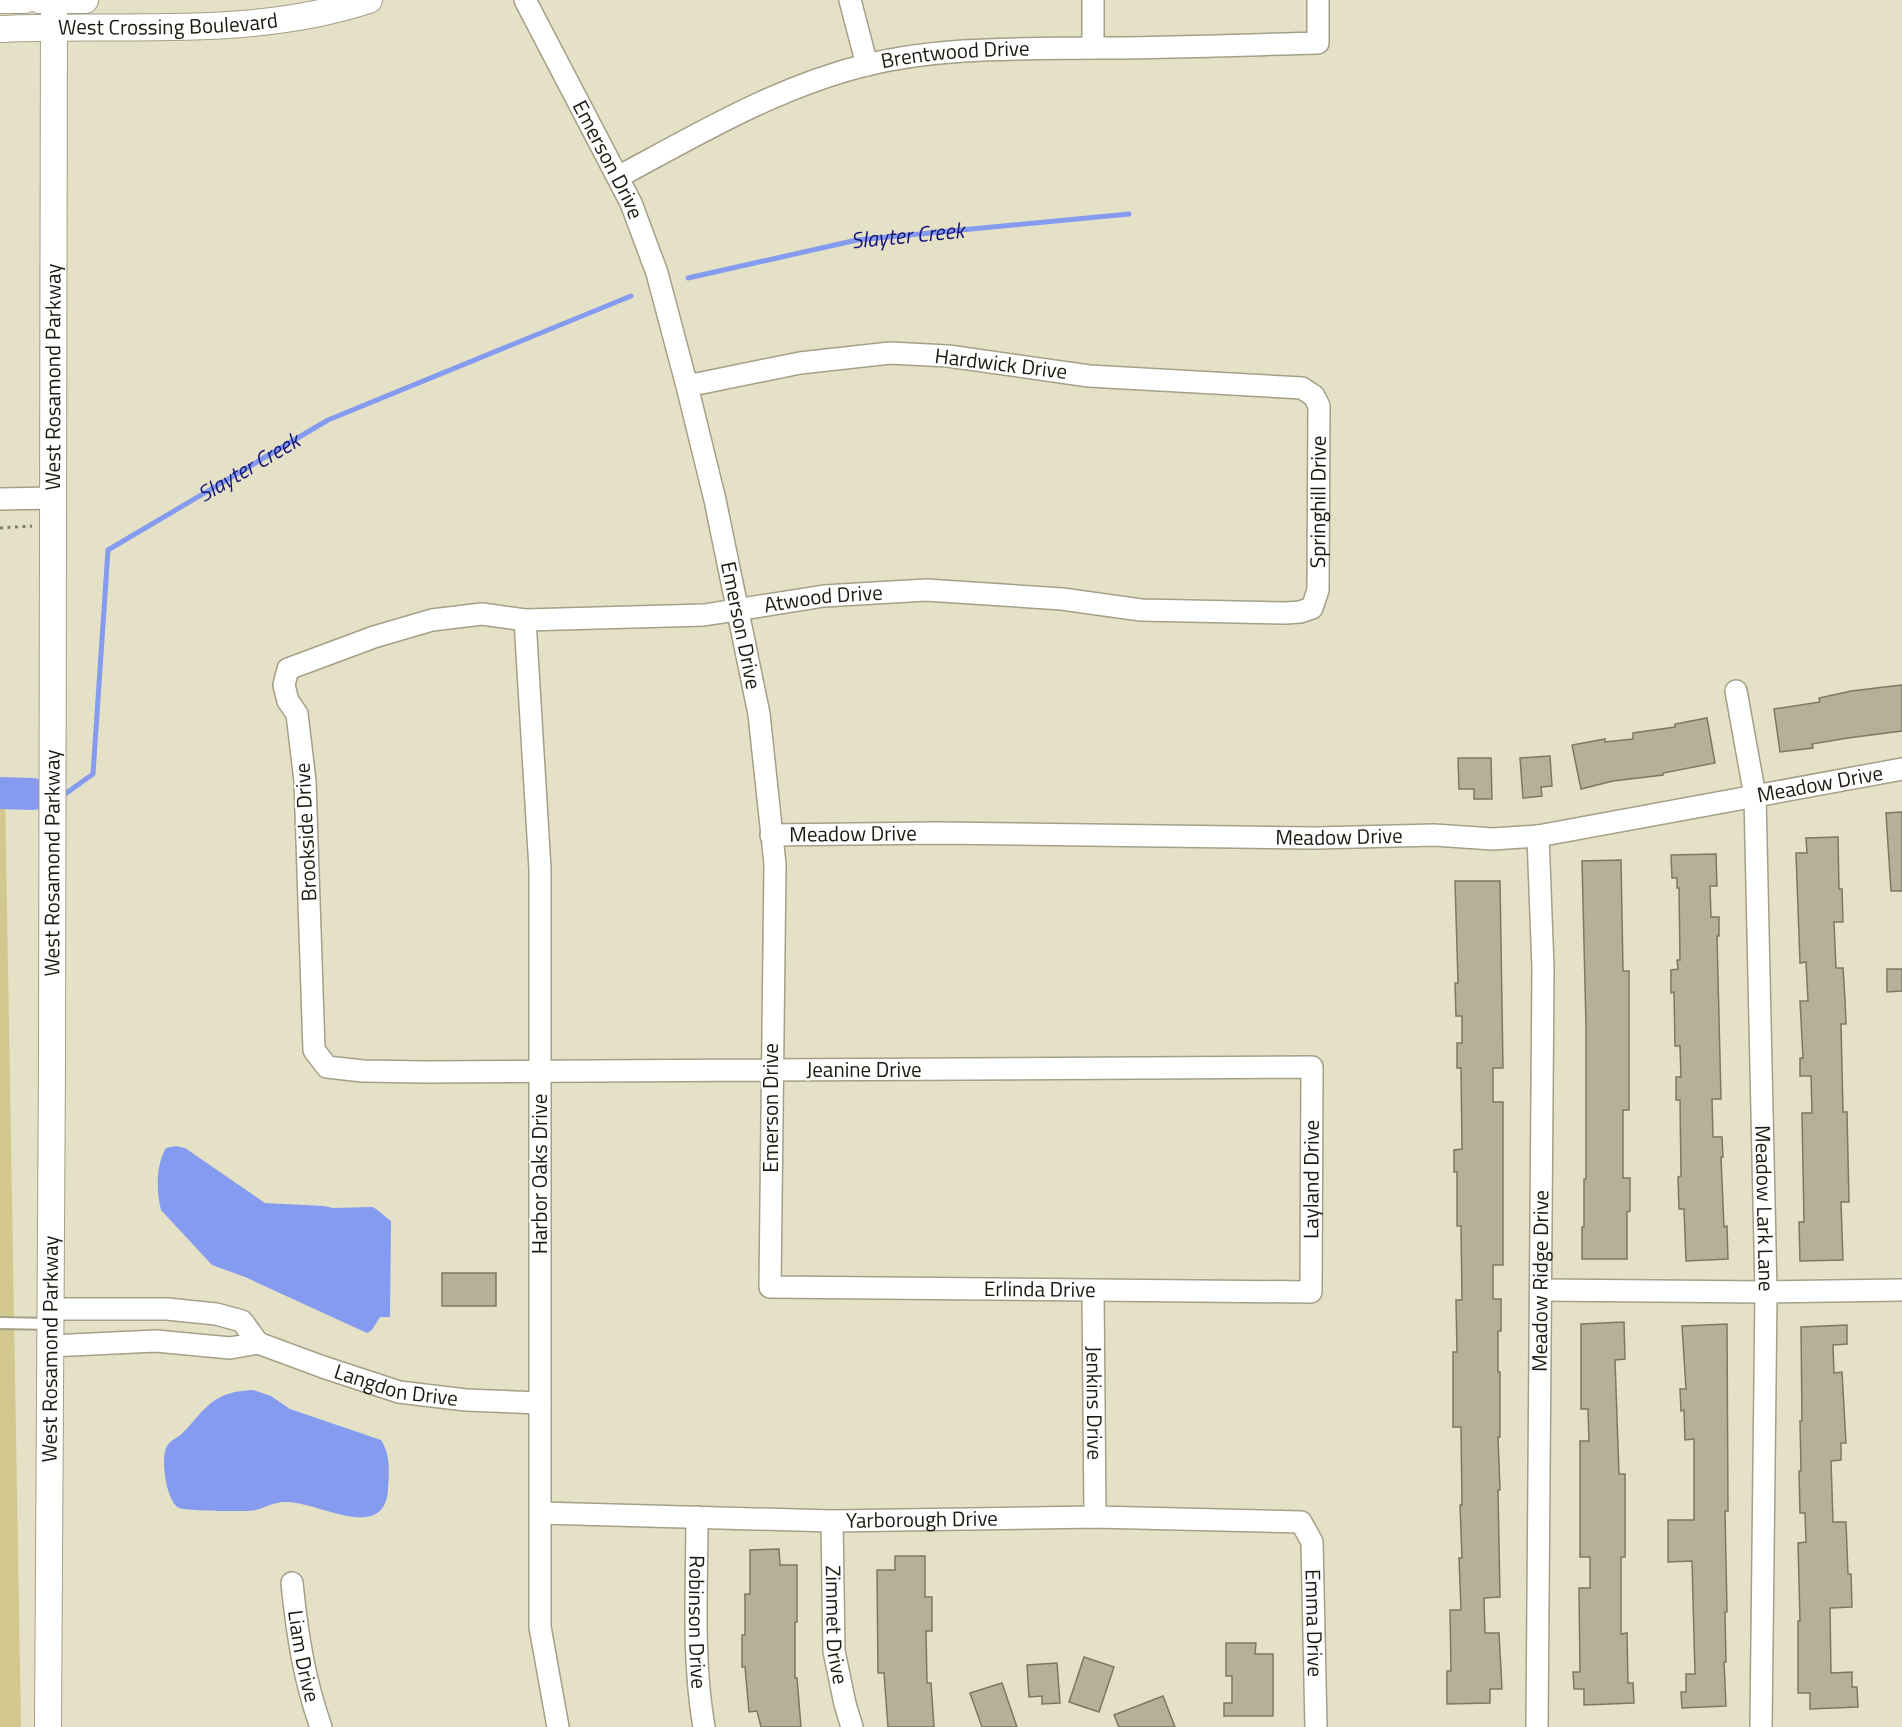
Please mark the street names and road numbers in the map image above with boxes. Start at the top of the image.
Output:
street label: West Crossing Boulevard [58,3,280,42]
street label: Brentwood Drive [878,32,1030,76]
street label: Emerson Drive [565,94,652,223]
street label: West Rosamond Parkway [36,263,69,491]
street label: Hardwick Drive [933,339,1069,387]
street label: Springhill Drive [1301,435,1334,568]
street label: Emerson Drive [713,558,771,692]
street label: Atwood Drive [761,576,883,620]
street label: West Rosamond Parkway [35,749,68,977]
street label: Meadow Drive [1754,756,1885,810]
street label: Brookside Drive [285,762,325,902]
street label: Meadow Drive [789,816,917,850]
street label: Meadow Drive [1275,819,1403,853]
street label: Emerson Drive [754,1043,786,1173]
street label: Jeanine Drive [806,1053,922,1085]
street label: Harbor Oaks Drive [523,1094,555,1254]
street label: Layland Drive [1294,1120,1327,1239]
street label: Meadow Lark Lane [1747,1125,1783,1292]
street label: Meadow Ridge Drive [1523,1190,1556,1372]
street label: West Rosamond Parkway [33,1235,66,1463]
street label: Erlinda Drive [984,1272,1096,1305]
street label: Jenkins Drive [1078,1346,1111,1460]
street label: Langdon Drive [330,1355,460,1414]
street label: Yarborough Drive [846,1501,998,1536]
street label: Robinson Drive [681,1555,716,1690]
street label: Zimmet Drive [818,1565,858,1687]
street label: Emma Drive [1298,1569,1332,1677]
street label: Liam Drive [280,1608,329,1706]

